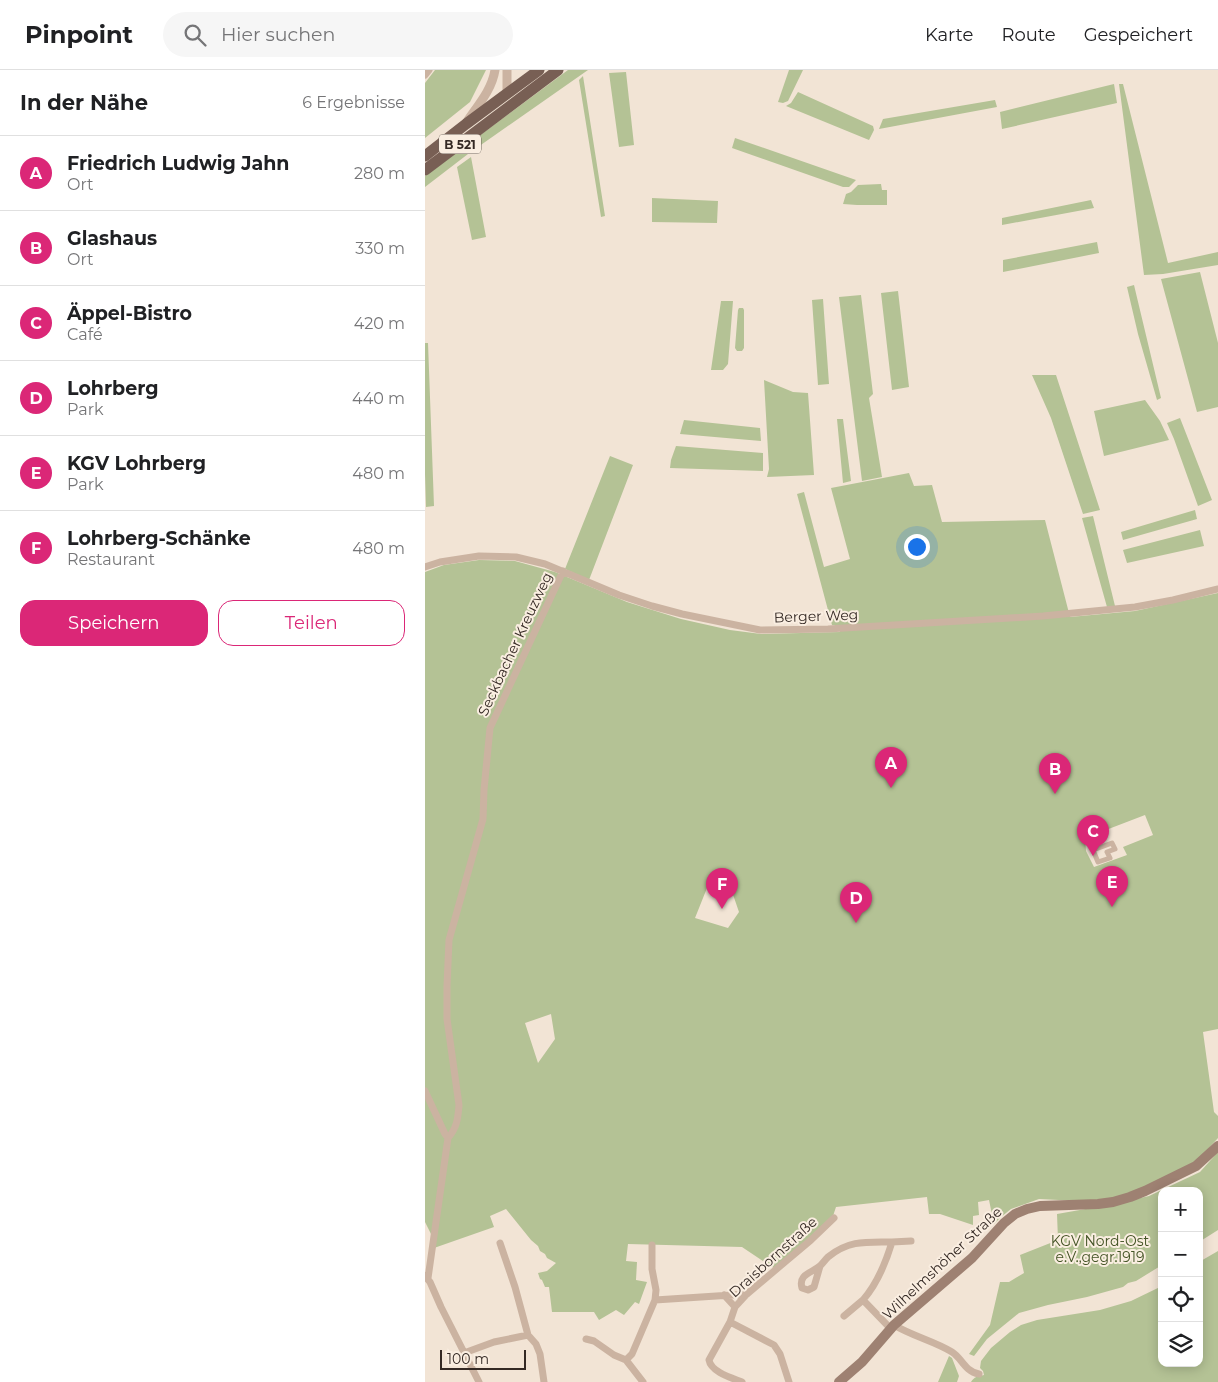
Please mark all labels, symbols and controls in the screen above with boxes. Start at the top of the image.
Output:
search box [163,12,513,57]
text: Pinpoint [25,20,133,49]
icon: search [181,21,209,49]
text: Hier suchen [221,23,335,46]
text: Karte [925,24,973,46]
text: Route [1001,24,1056,46]
text: Gespeichert [1084,24,1193,46]
text: In der Nähe [20,90,148,115]
text: 6 Ergebnisse [302,93,405,112]
road number: B 521 [439,134,481,154]
text: Friedrich Ludwig Jahn [67,152,290,175]
text: A [30,164,42,183]
text: 280 m [354,164,405,183]
text: Ort [67,175,94,194]
text: Glashaus [67,227,157,250]
text: B [30,239,42,258]
text: 330 m [355,239,405,258]
text: Ort [67,250,94,269]
text: Äppel-Bistro [67,302,192,325]
text: C [30,314,42,333]
text: 420 m [354,314,405,333]
text: Café [67,325,103,344]
text: Lohrberg [67,377,159,400]
text: D [29,389,43,408]
text: 440 m [352,389,405,408]
text: Park [67,400,104,419]
text: KGV Lohrberg [67,452,206,475]
text: E [31,464,41,483]
text: 480 m [352,464,405,483]
text: Park [67,475,104,494]
text: Lohrberg-Schänke [67,527,251,550]
your location [904,534,930,560]
text: F [31,539,41,558]
text: 480 m [352,539,405,558]
text: Restaurant [67,550,155,569]
street label: Seckbacher Kreuzweg [474,569,556,719]
button: Speichern [20,600,208,646]
button: Teilen [218,600,405,646]
street label: Berger Weg [773,606,859,626]
pin: A [875,747,907,788]
pin: B [1039,753,1071,794]
pin: C [1077,815,1109,856]
pin: E [1096,866,1128,907]
pin: F [706,868,738,909]
pin: D [840,882,872,923]
map controls [1158,1187,1203,1367]
button: + [1158,1187,1203,1232]
street label: Wilhelmshöher Straße [878,1203,1006,1323]
street label: Draisbornstraße [725,1213,821,1301]
park label: KGV Nord-Ost e.V.,gegr.1919 [1051,1232,1150,1266]
button: − [1158,1232,1203,1277]
button: locate [1158,1277,1203,1322]
button: layers [1158,1322,1203,1367]
scale bar [440,1347,526,1370]
text: 100 m [447,1350,489,1368]

